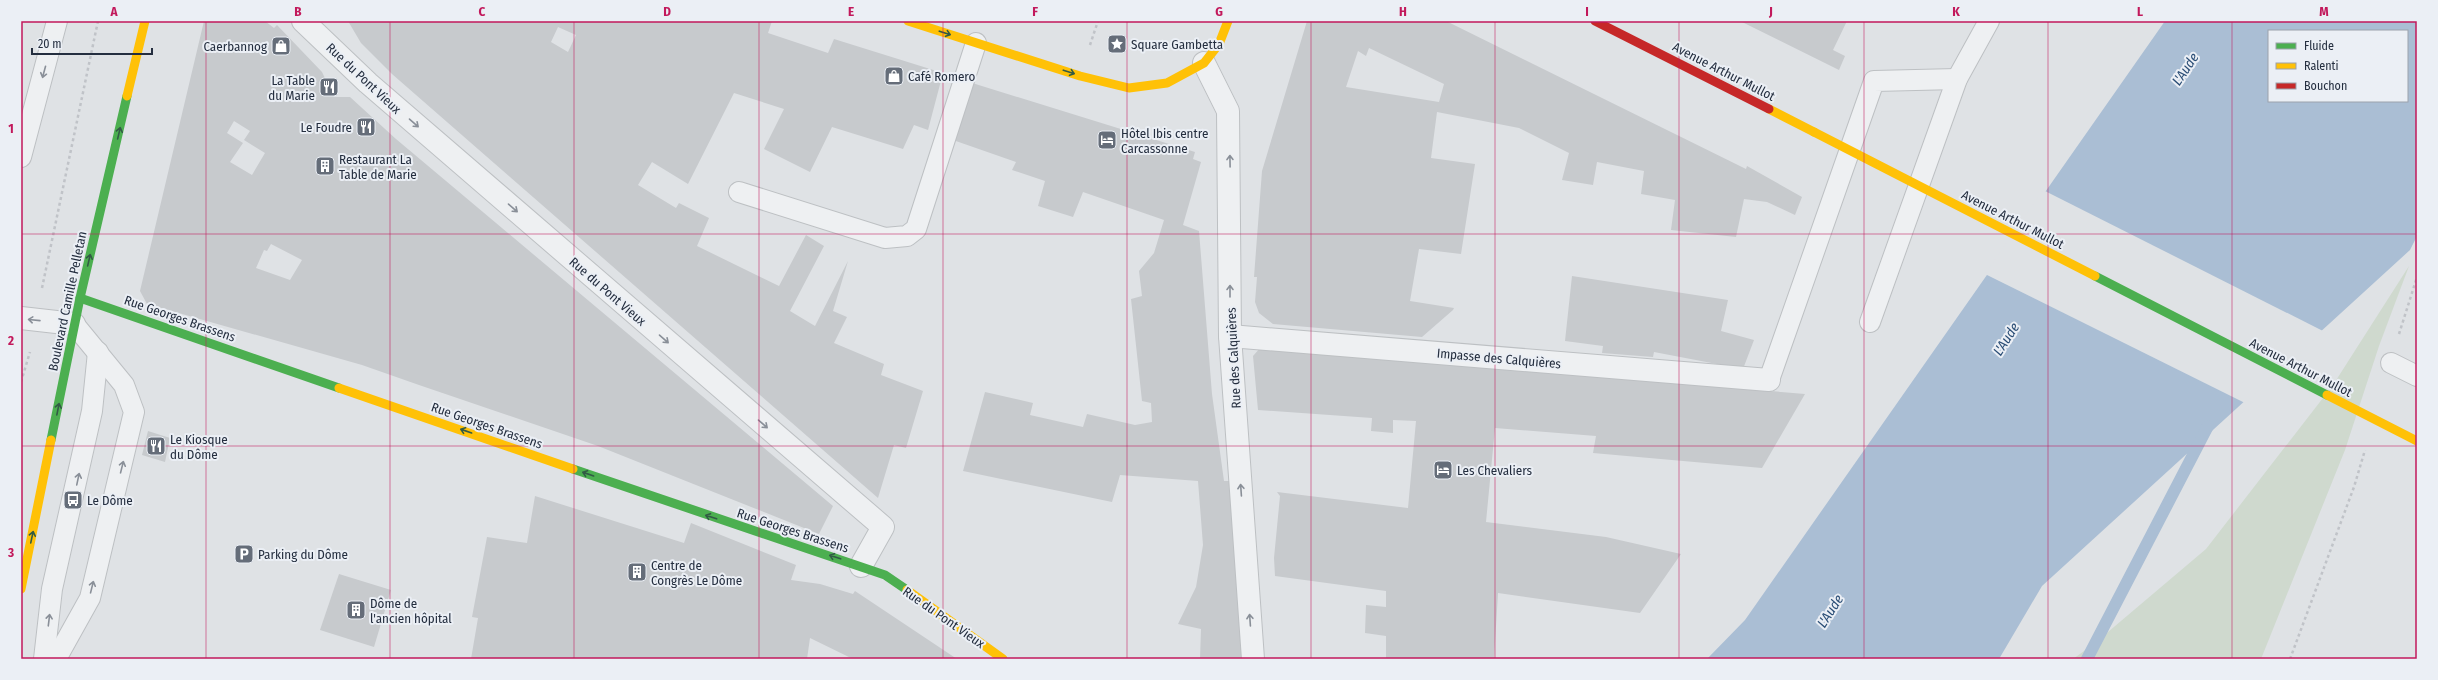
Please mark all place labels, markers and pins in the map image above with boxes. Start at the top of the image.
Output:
place icon: Square Gambetta [1106,33,1128,55]
shop icon: Caerbannog [270,35,292,57]
place label: Square Gambetta [1131,37,1223,52]
place label: Caerbannog [203,39,268,54]
shop icon: Café Romero [883,65,905,87]
place label: Café Romero [908,69,975,84]
place label: La Table du Marie [268,73,315,103]
restaurant icon: La Table du Marie [318,76,340,98]
restaurant icon: Le Foudre [355,116,377,138]
place label: Le Foudre [301,120,352,135]
place label: Hôtel Ibis centre Carcassonne [1121,126,1208,156]
hotel icon: Hôtel Ibis centre Carcassonne [1096,129,1118,151]
place label: Restaurant La Table de Marie [339,152,417,182]
building icon: Restaurant La Table de Marie [314,155,336,177]
place label: Le Kiosque du Dôme [170,432,228,462]
restaurant icon: Le Kiosque du Dôme [145,435,167,457]
hotel icon: Les Chevaliers [1432,459,1454,481]
place label: Les Chevaliers [1457,463,1533,478]
bus stop icon: Le Dôme [62,489,84,511]
place label: Le Dôme [87,493,133,508]
parking icon: Parking du Dôme [233,543,255,565]
place label: Parking du Dôme [258,547,348,562]
place label: Centre de Congrès Le Dôme [651,558,742,588]
building icon: Centre de Congrès Le Dôme [626,561,648,583]
place label: Dôme de l'ancien hôpital [370,596,452,626]
building icon: Dôme de l'ancien hôpital [345,599,367,621]

